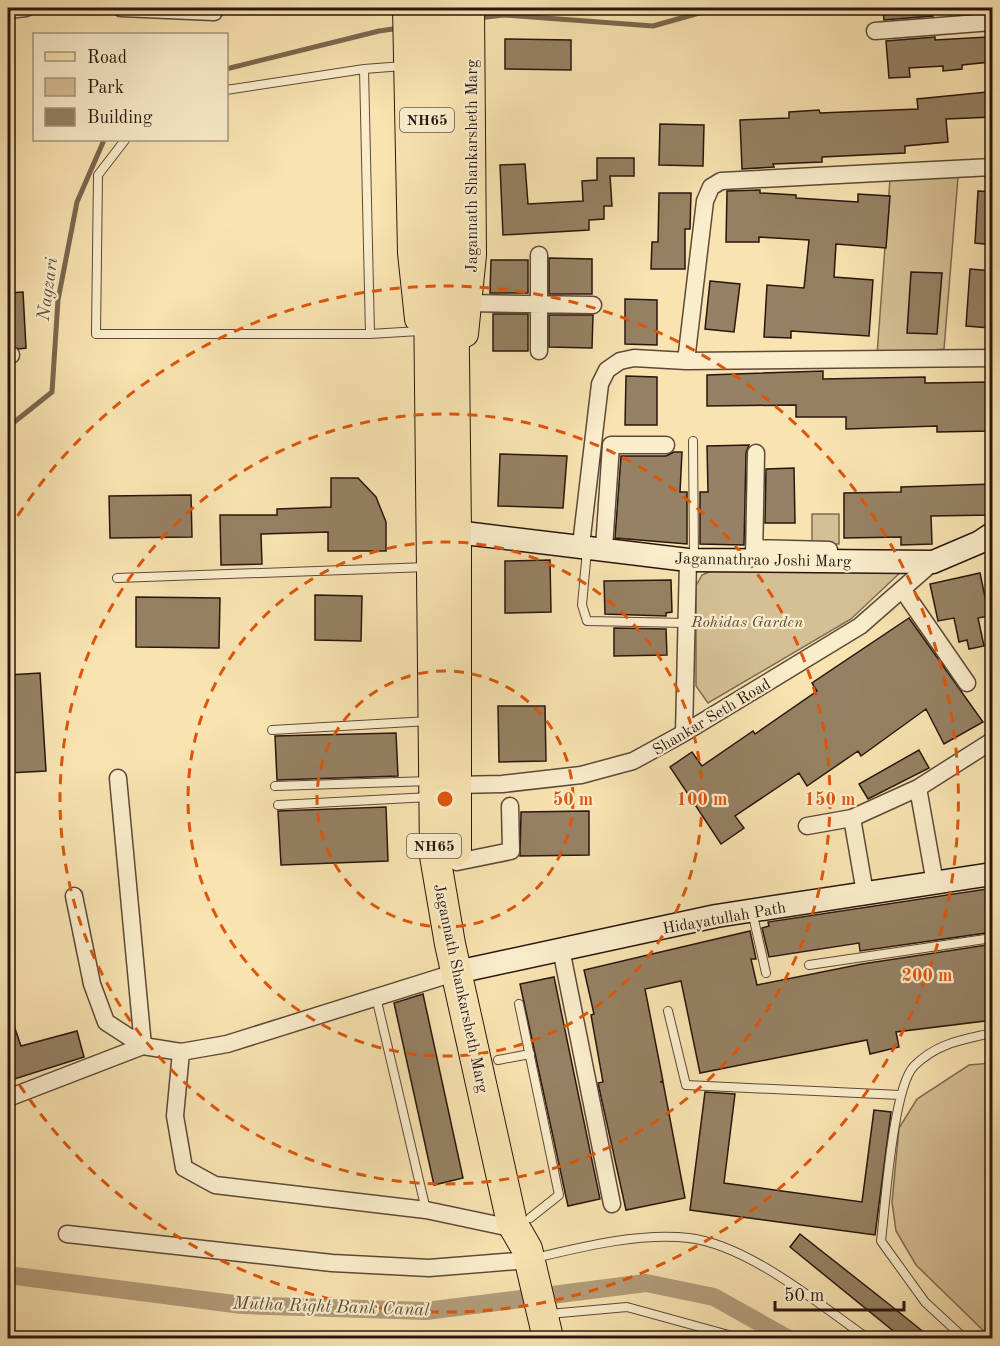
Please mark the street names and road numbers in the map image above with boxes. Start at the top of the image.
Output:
street label: Jagannath Shankarsheth Marg [465,59,481,273]
road number: NH65 [400,108,454,132]
street label: Jagannathrao Joshi Marg [674,551,852,571]
street label: Shankar Seth Road [650,676,774,759]
road number: NH65 [407,834,461,858]
street label: Jagannath Shankarsheth Marg [430,882,490,1095]
street label: Hidayatullah Path [661,900,788,938]

